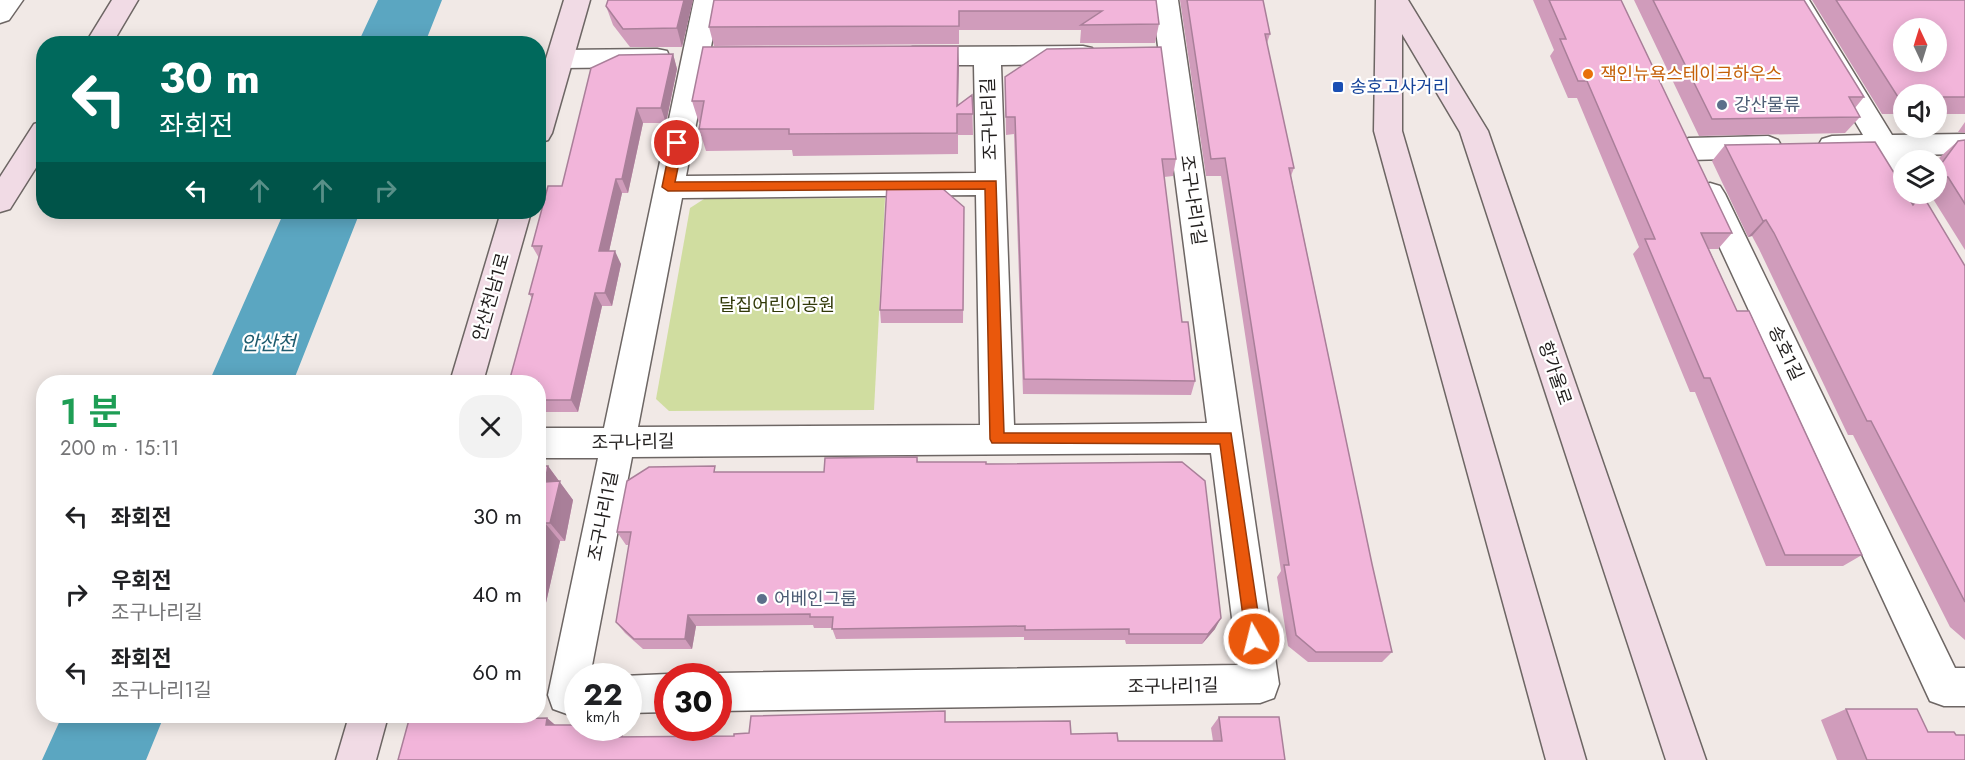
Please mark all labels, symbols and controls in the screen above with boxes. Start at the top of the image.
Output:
north arrow [1893,18,1947,72]
map controls [1893,18,1947,204]
text: 30 m [159,48,260,109]
icon: left [60,60,138,138]
place label: 잭인뉴욕스테이크하우스 [1600,61,1782,87]
marker: 잭인뉴욕스테이크하우스 [1581,67,1595,81]
place label: 송호고사거리 [1350,74,1449,100]
street label: 조구나리길 [975,77,1003,161]
marker: 송호고사거리 [1331,80,1345,94]
button: sound [1893,84,1947,138]
place label: 강산물류 [1734,92,1800,118]
marker: 강산물류 [1715,98,1729,112]
text: 좌회전 [159,106,234,145]
pin [651,117,702,168]
icon: arrive [660,126,693,159]
button: layers [1893,150,1947,204]
street label: 조구나리1길 [1174,153,1212,247]
icon: left [180,174,213,207]
icon: ahead [243,174,276,207]
icon: ahead [306,174,339,207]
icon: right [369,174,402,207]
street label: 안산천남1로 [466,250,516,344]
park label: 달집어린이공원 [719,292,835,318]
street label: 송호1길 [1762,321,1810,385]
water label: 안산천 [240,329,298,358]
street label: 항가울로 [1532,337,1578,409]
text: 1 분 [60,385,122,437]
button: close [459,395,522,458]
street label: 조구나리길 [591,428,675,456]
text: 200 m · 15:11 [60,434,179,463]
street label: 조구나리1길 [582,469,624,563]
icon: left [60,500,93,533]
text: 30 m [473,500,522,532]
text: 좌회전 [111,501,172,533]
text: 우회전 [111,564,172,596]
icon: right [60,578,93,611]
text: 40 m [472,578,522,610]
place label: 어베인그룹 [774,586,857,612]
marker: 어베인그룹 [755,592,769,606]
text: 조구나리길 [111,598,203,627]
position arrow [1222,607,1286,671]
text: 좌회전 [111,642,172,674]
icon: left [60,656,93,689]
text: 60 m [472,656,522,688]
speed limit sign: 30 [654,663,732,741]
street label: 조구나리1길 [1127,672,1219,700]
text: 22 [583,673,623,716]
text: 조구나리1길 [111,676,212,705]
text: km/h [586,706,620,728]

